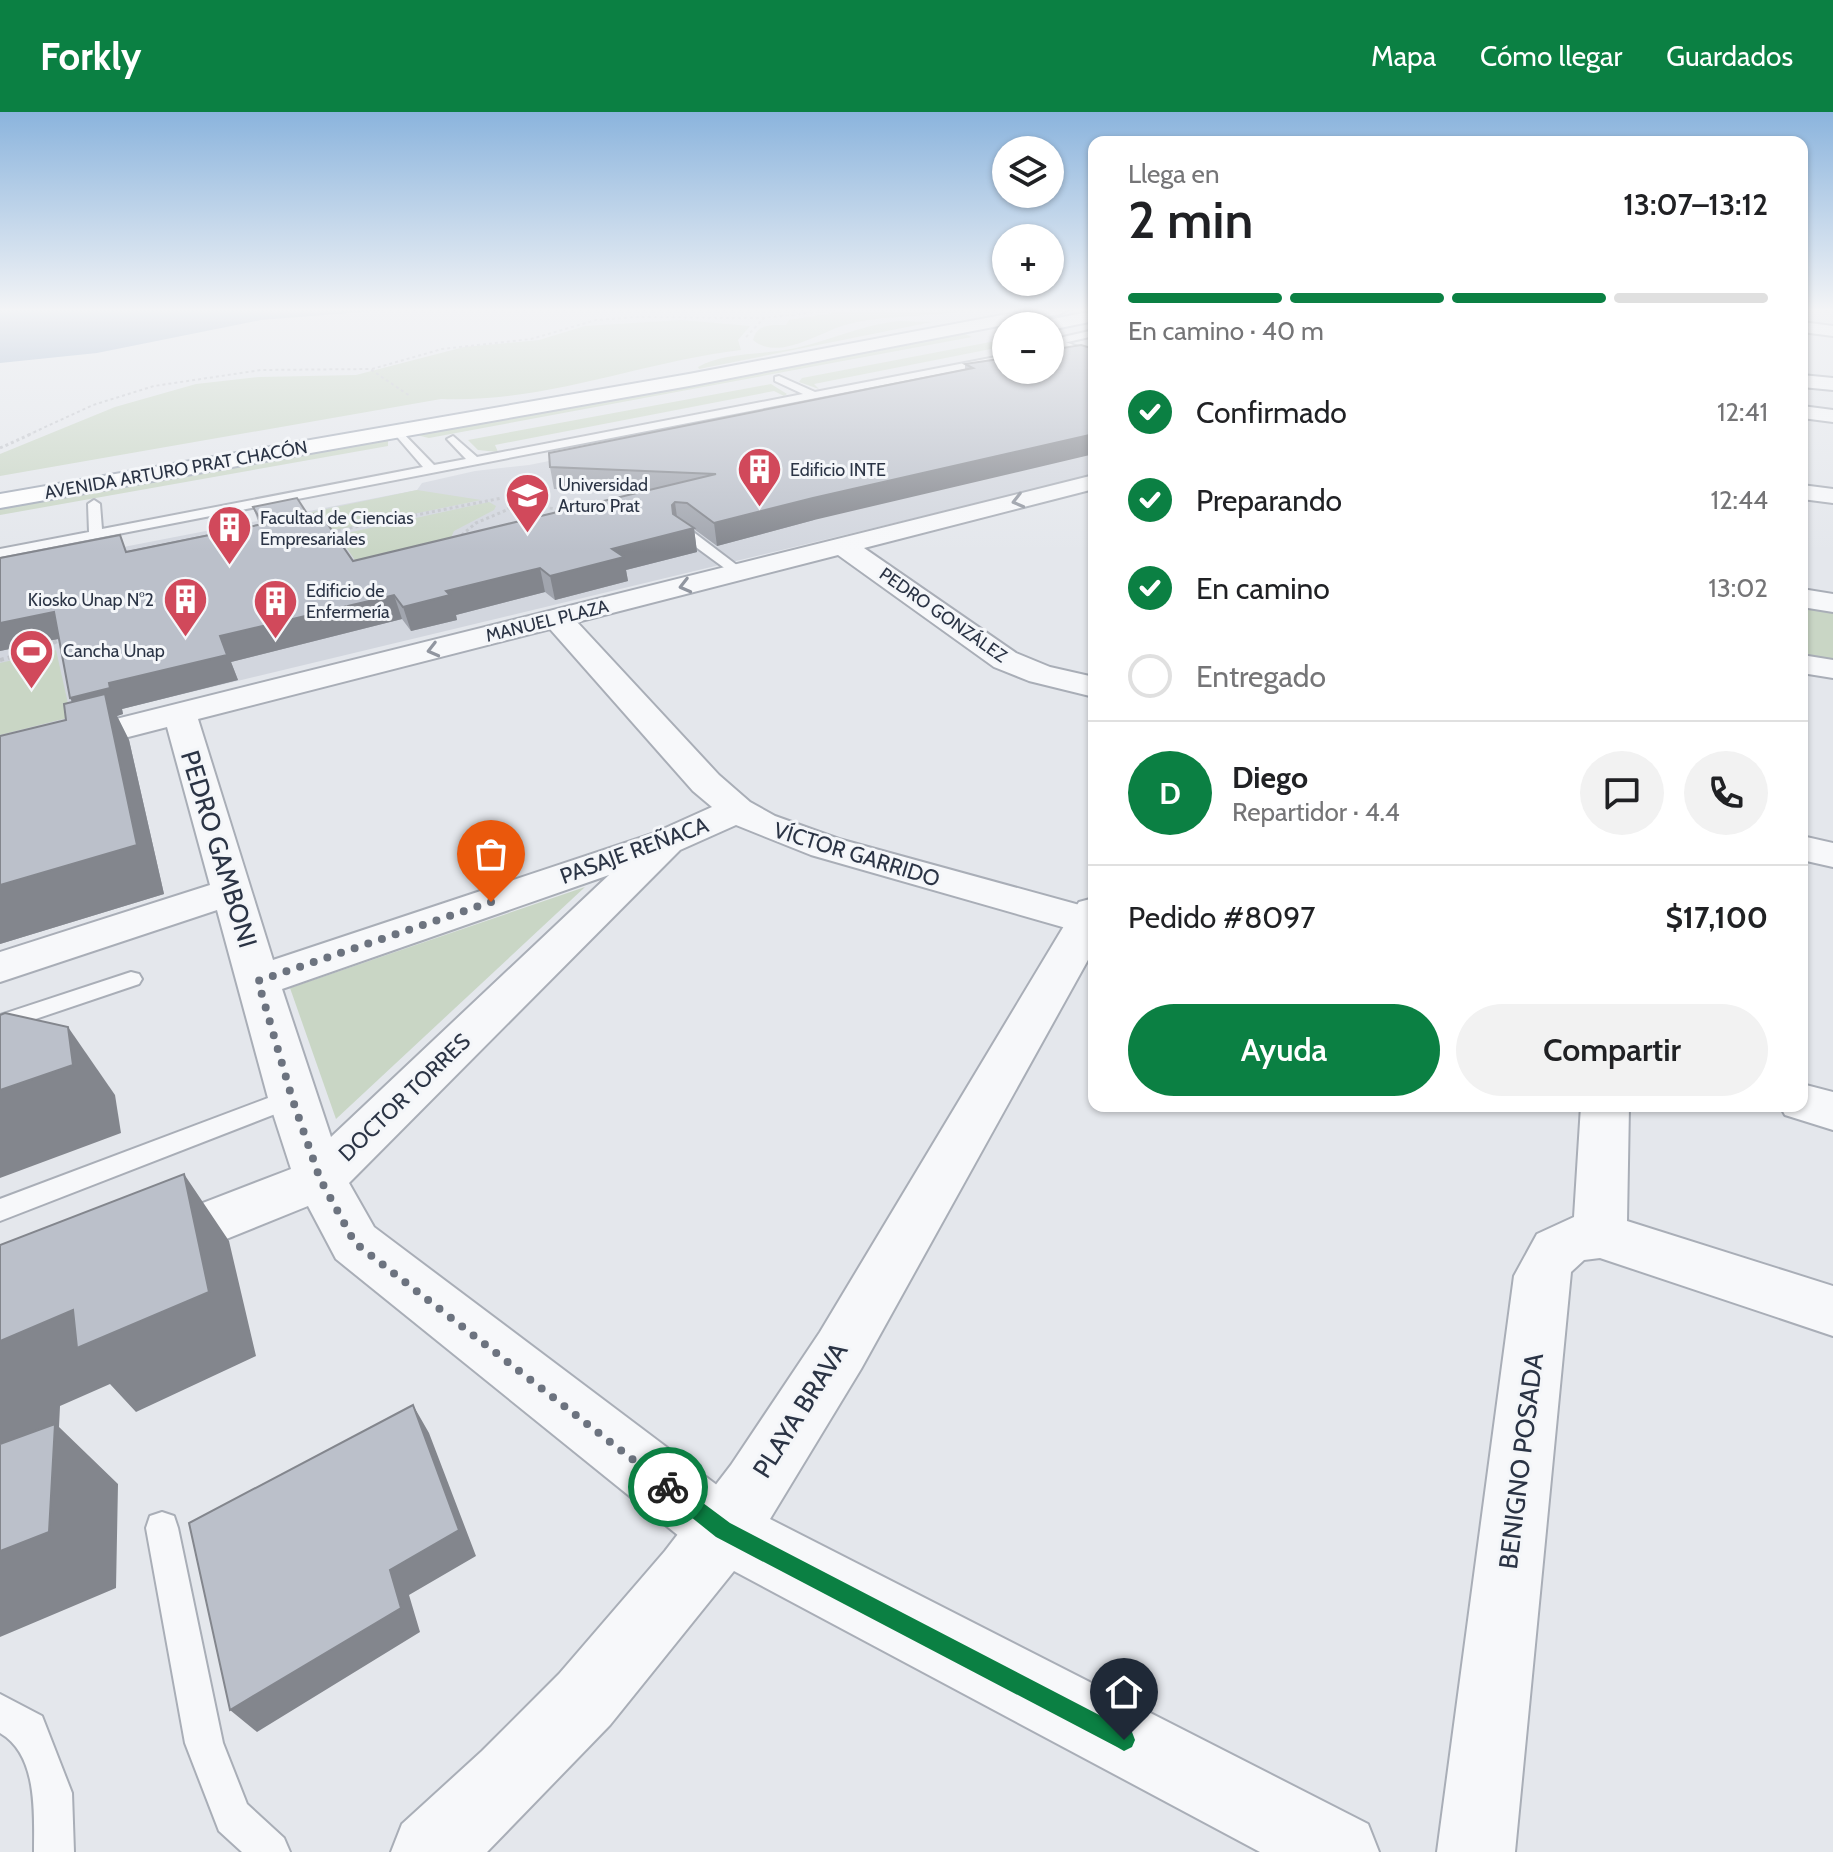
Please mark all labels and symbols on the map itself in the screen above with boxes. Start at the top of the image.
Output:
street label: AVENIDA ARTURO PRAT CHACÓN [43,436,309,504]
building icon: Edificio INTE [735,446,783,509]
place label: Edificio INTE [790,459,886,481]
school or university icon: Universidad Arturo Prat [503,471,551,534]
place label: Universidad Arturo Prat [558,474,648,517]
one-way arrow [1012,492,1026,509]
building icon: Facultad de Ciencias Empresariales [205,504,253,567]
place label: Facultad de Ciencias Empresariales [260,507,414,550]
street label: PEDRO GONZÁLEZ [875,563,1011,667]
building icon: Kiosko Unap N°2 [161,576,209,639]
one-way arrow [678,576,692,593]
building icon: Edificio de Enfermería [251,577,299,640]
place label: Edificio de Enfermería [306,580,390,623]
place label: Kiosko Unap N°2 [28,589,154,611]
street label: MANUEL PLAZA [483,595,611,647]
sports icon: Cancha Unap [8,627,56,690]
place label: Cancha Unap [63,640,165,662]
one-way arrow [426,640,440,657]
street label: PEDRO GAMBONI [174,746,264,952]
street label: PASAJE REÑACA [556,811,712,890]
street label: VÍCTOR GARRIDO [770,816,943,893]
pin [457,820,525,902]
street label: DOCTOR TORRES [333,1028,476,1167]
street label: PLAYA BRAVA [746,1336,854,1484]
street label: BENIGNO POSADA [1492,1351,1550,1571]
courier [628,1447,708,1527]
pin [1090,1658,1158,1740]

